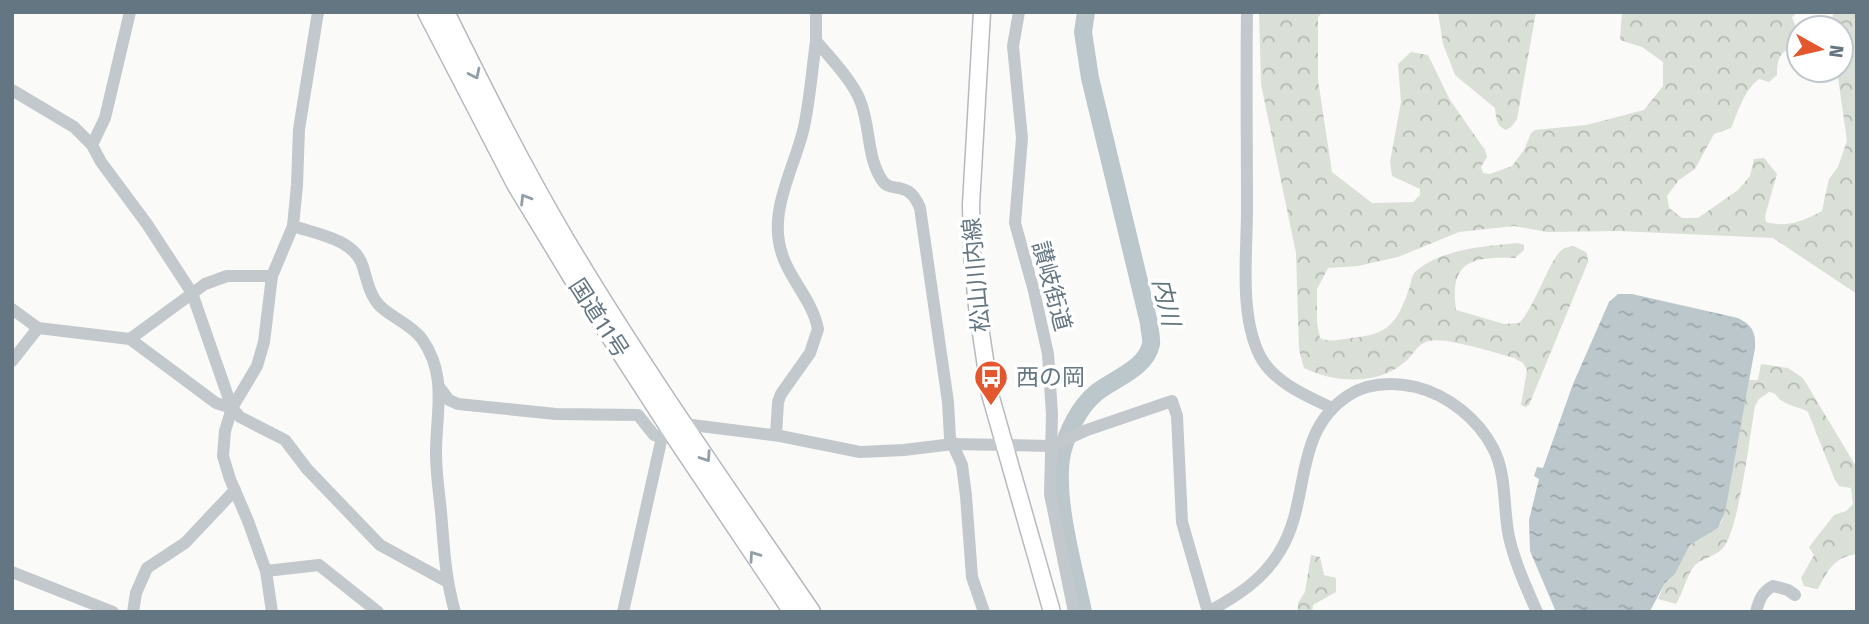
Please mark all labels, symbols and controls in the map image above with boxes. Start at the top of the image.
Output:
north arrow [1785,14,1855,84]
text: N [1824,43,1849,59]
one-way arrow [467,67,481,79]
one-way arrow [521,194,534,207]
street label: 松山川内線 [957,216,995,334]
street label: 讃岐街道 [1027,238,1077,334]
street label: 国道11号 [563,273,635,363]
water label: 内川 [1147,275,1186,331]
bus stop icon: 西の岡 [972,358,1010,407]
place label: 西の岡 [1016,363,1085,391]
one-way arrow [698,449,711,462]
one-way arrow [750,551,762,564]

